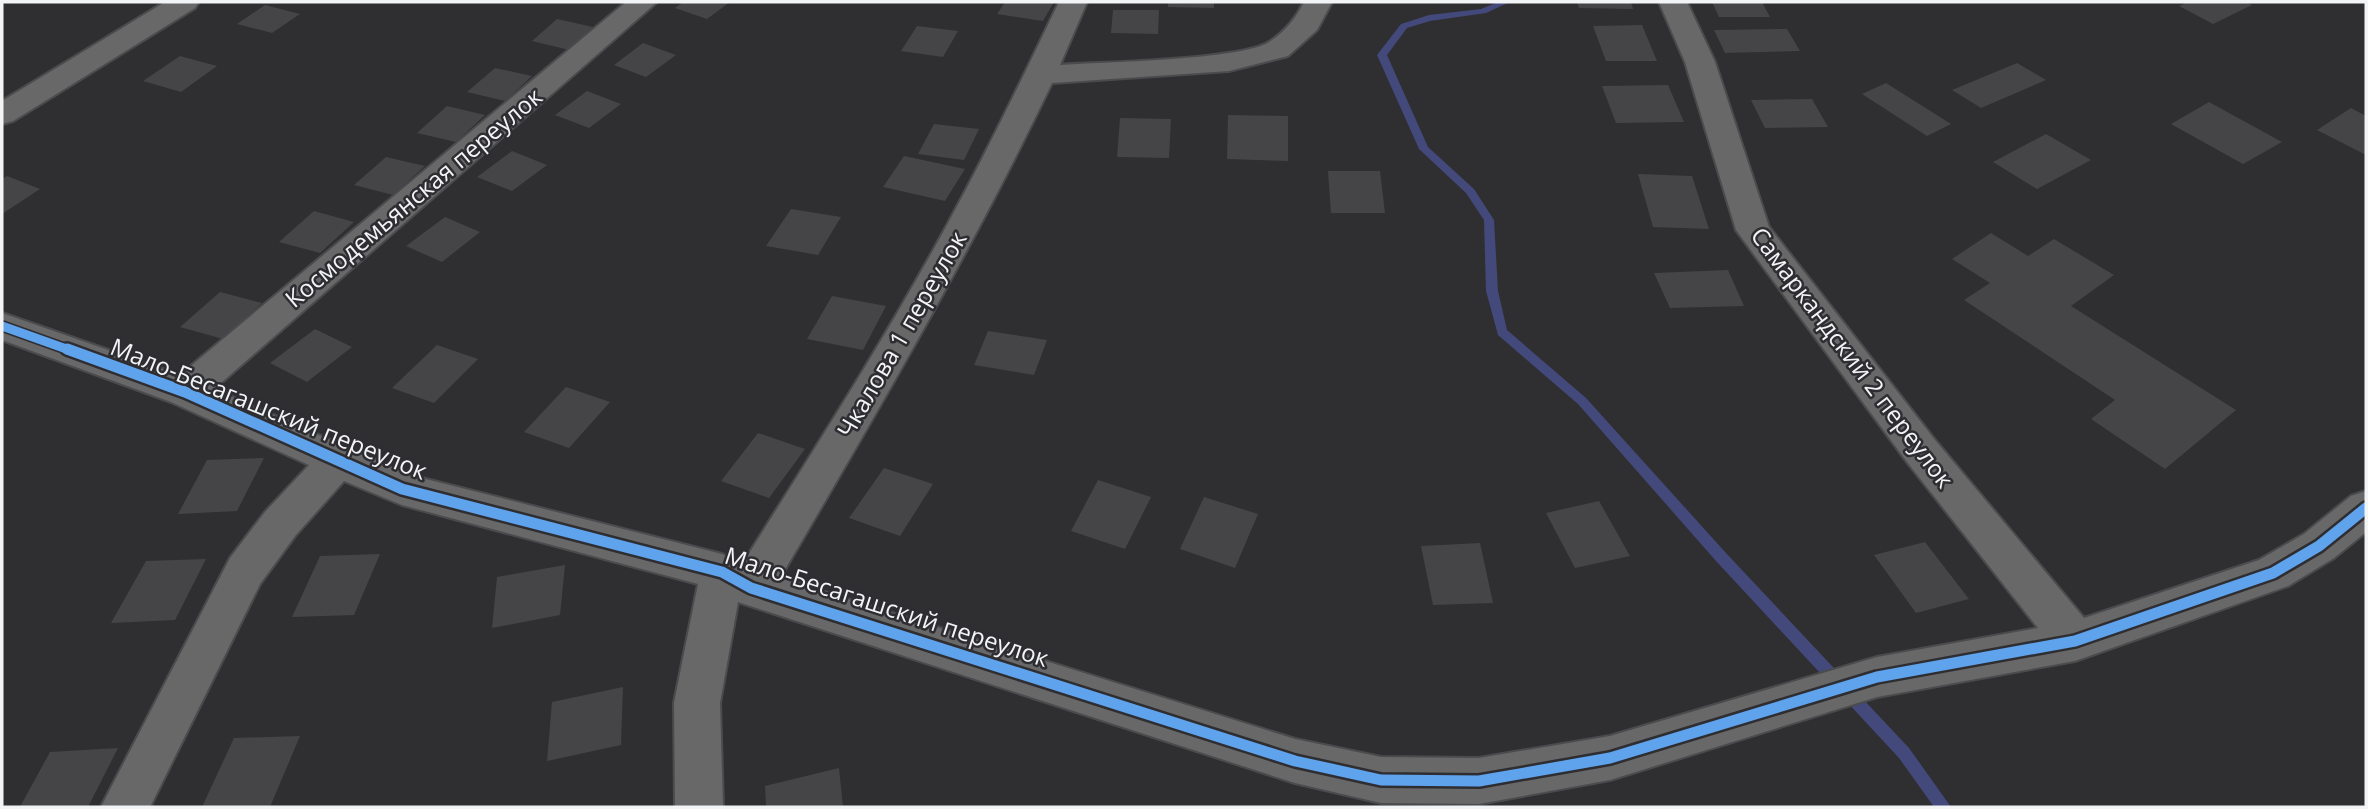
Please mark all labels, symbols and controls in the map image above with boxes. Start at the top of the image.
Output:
street label: Космодемьянская переулок [278,79,549,314]
street label: Самаркандский 2 переулок [1744,220,1962,495]
street label: Чкалова 1 переулок [828,224,974,443]
street label: Мало-Бесагашский переулок [106,329,433,487]
street label: Мало-Бесагашский переулок [721,538,1054,674]

